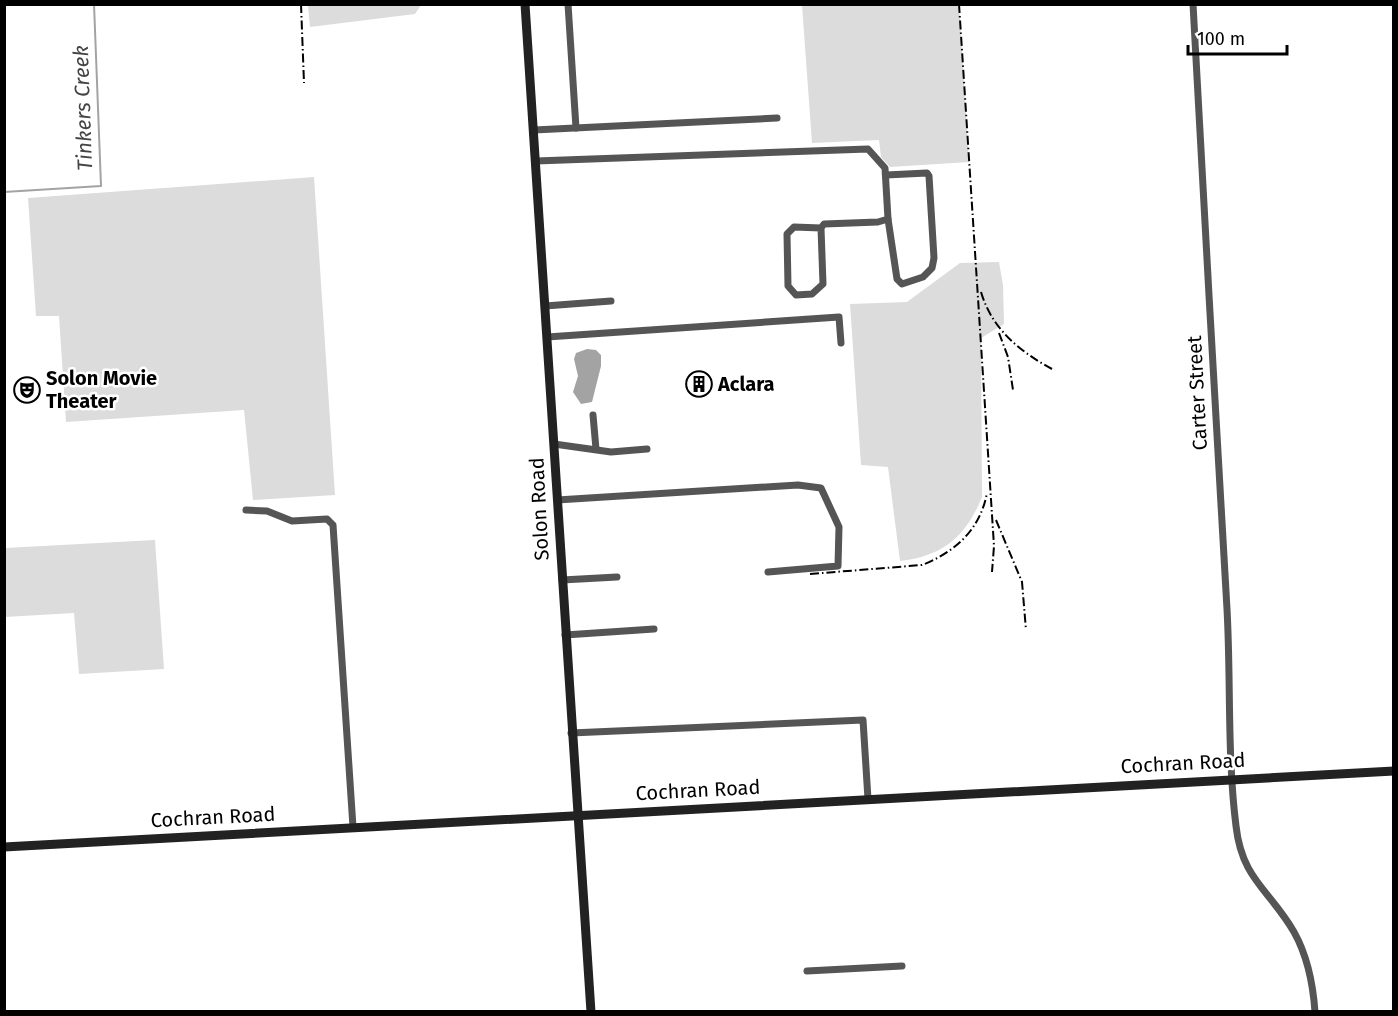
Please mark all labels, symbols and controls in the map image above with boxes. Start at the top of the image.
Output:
scale bar [1188,18,1287,56]
text: 100 m [1197,28,1245,50]
water label: Tinkers Creek [68,45,98,171]
street label: Carter Street [1182,334,1212,451]
place label: Solon Movie Theater [46,366,157,413]
building icon: Aclara [684,369,714,399]
place label: Aclara [717,372,774,396]
theatre icon: Solon Movie Theater [12,375,42,405]
street label: Solon Road [524,457,554,561]
street label: Cochran Road [1120,748,1246,778]
street label: Cochran Road [635,775,761,805]
street label: Cochran Road [150,802,276,832]

